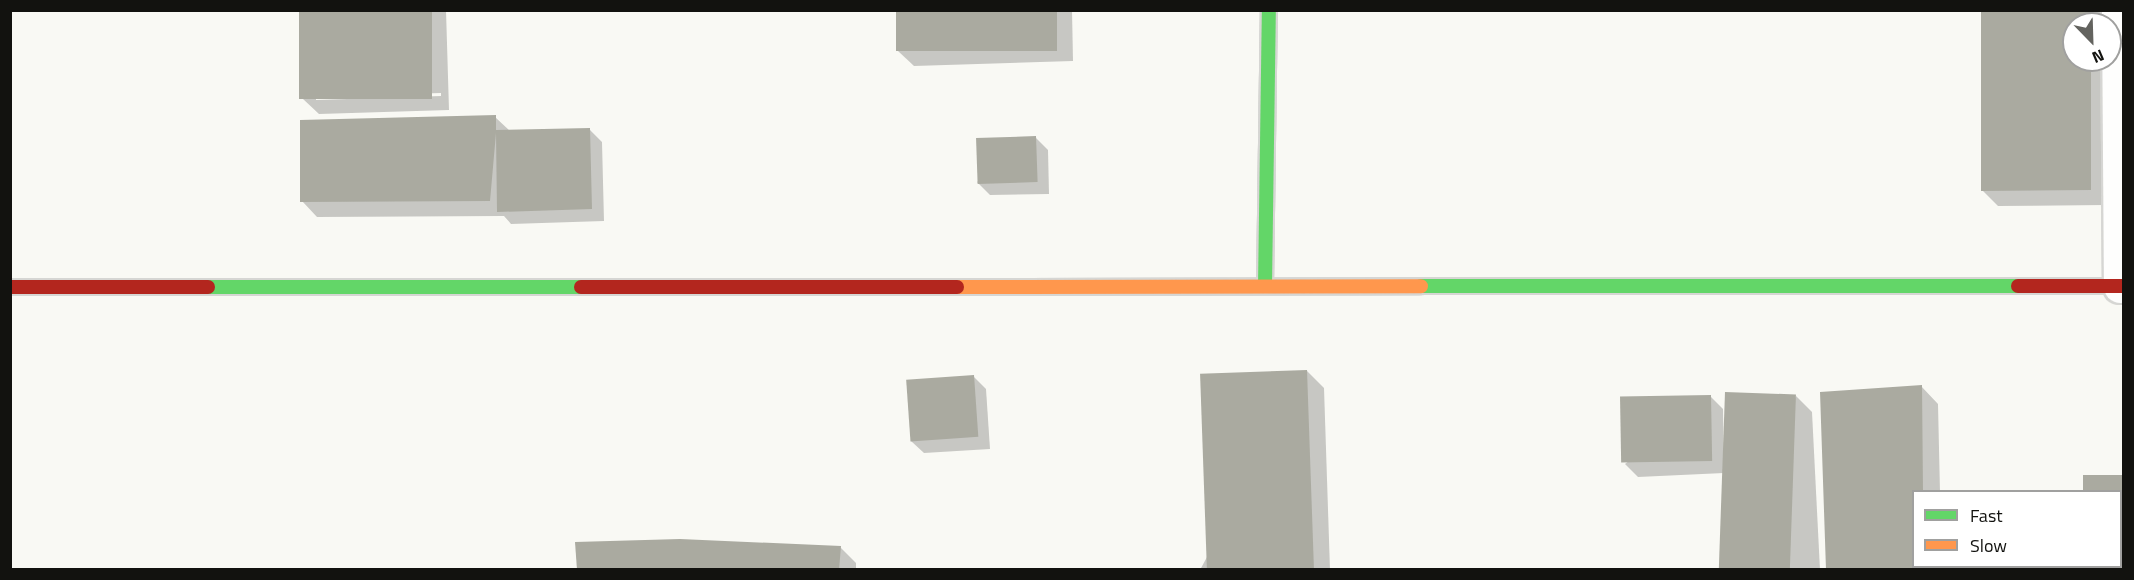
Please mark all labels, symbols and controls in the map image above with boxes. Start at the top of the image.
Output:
north arrow [2062,12,2122,72]
text: N [2088,44,2108,70]
legend [1912,490,2122,568]
text: Fast [1970,502,2003,529]
text: Slow [1970,532,2007,559]

